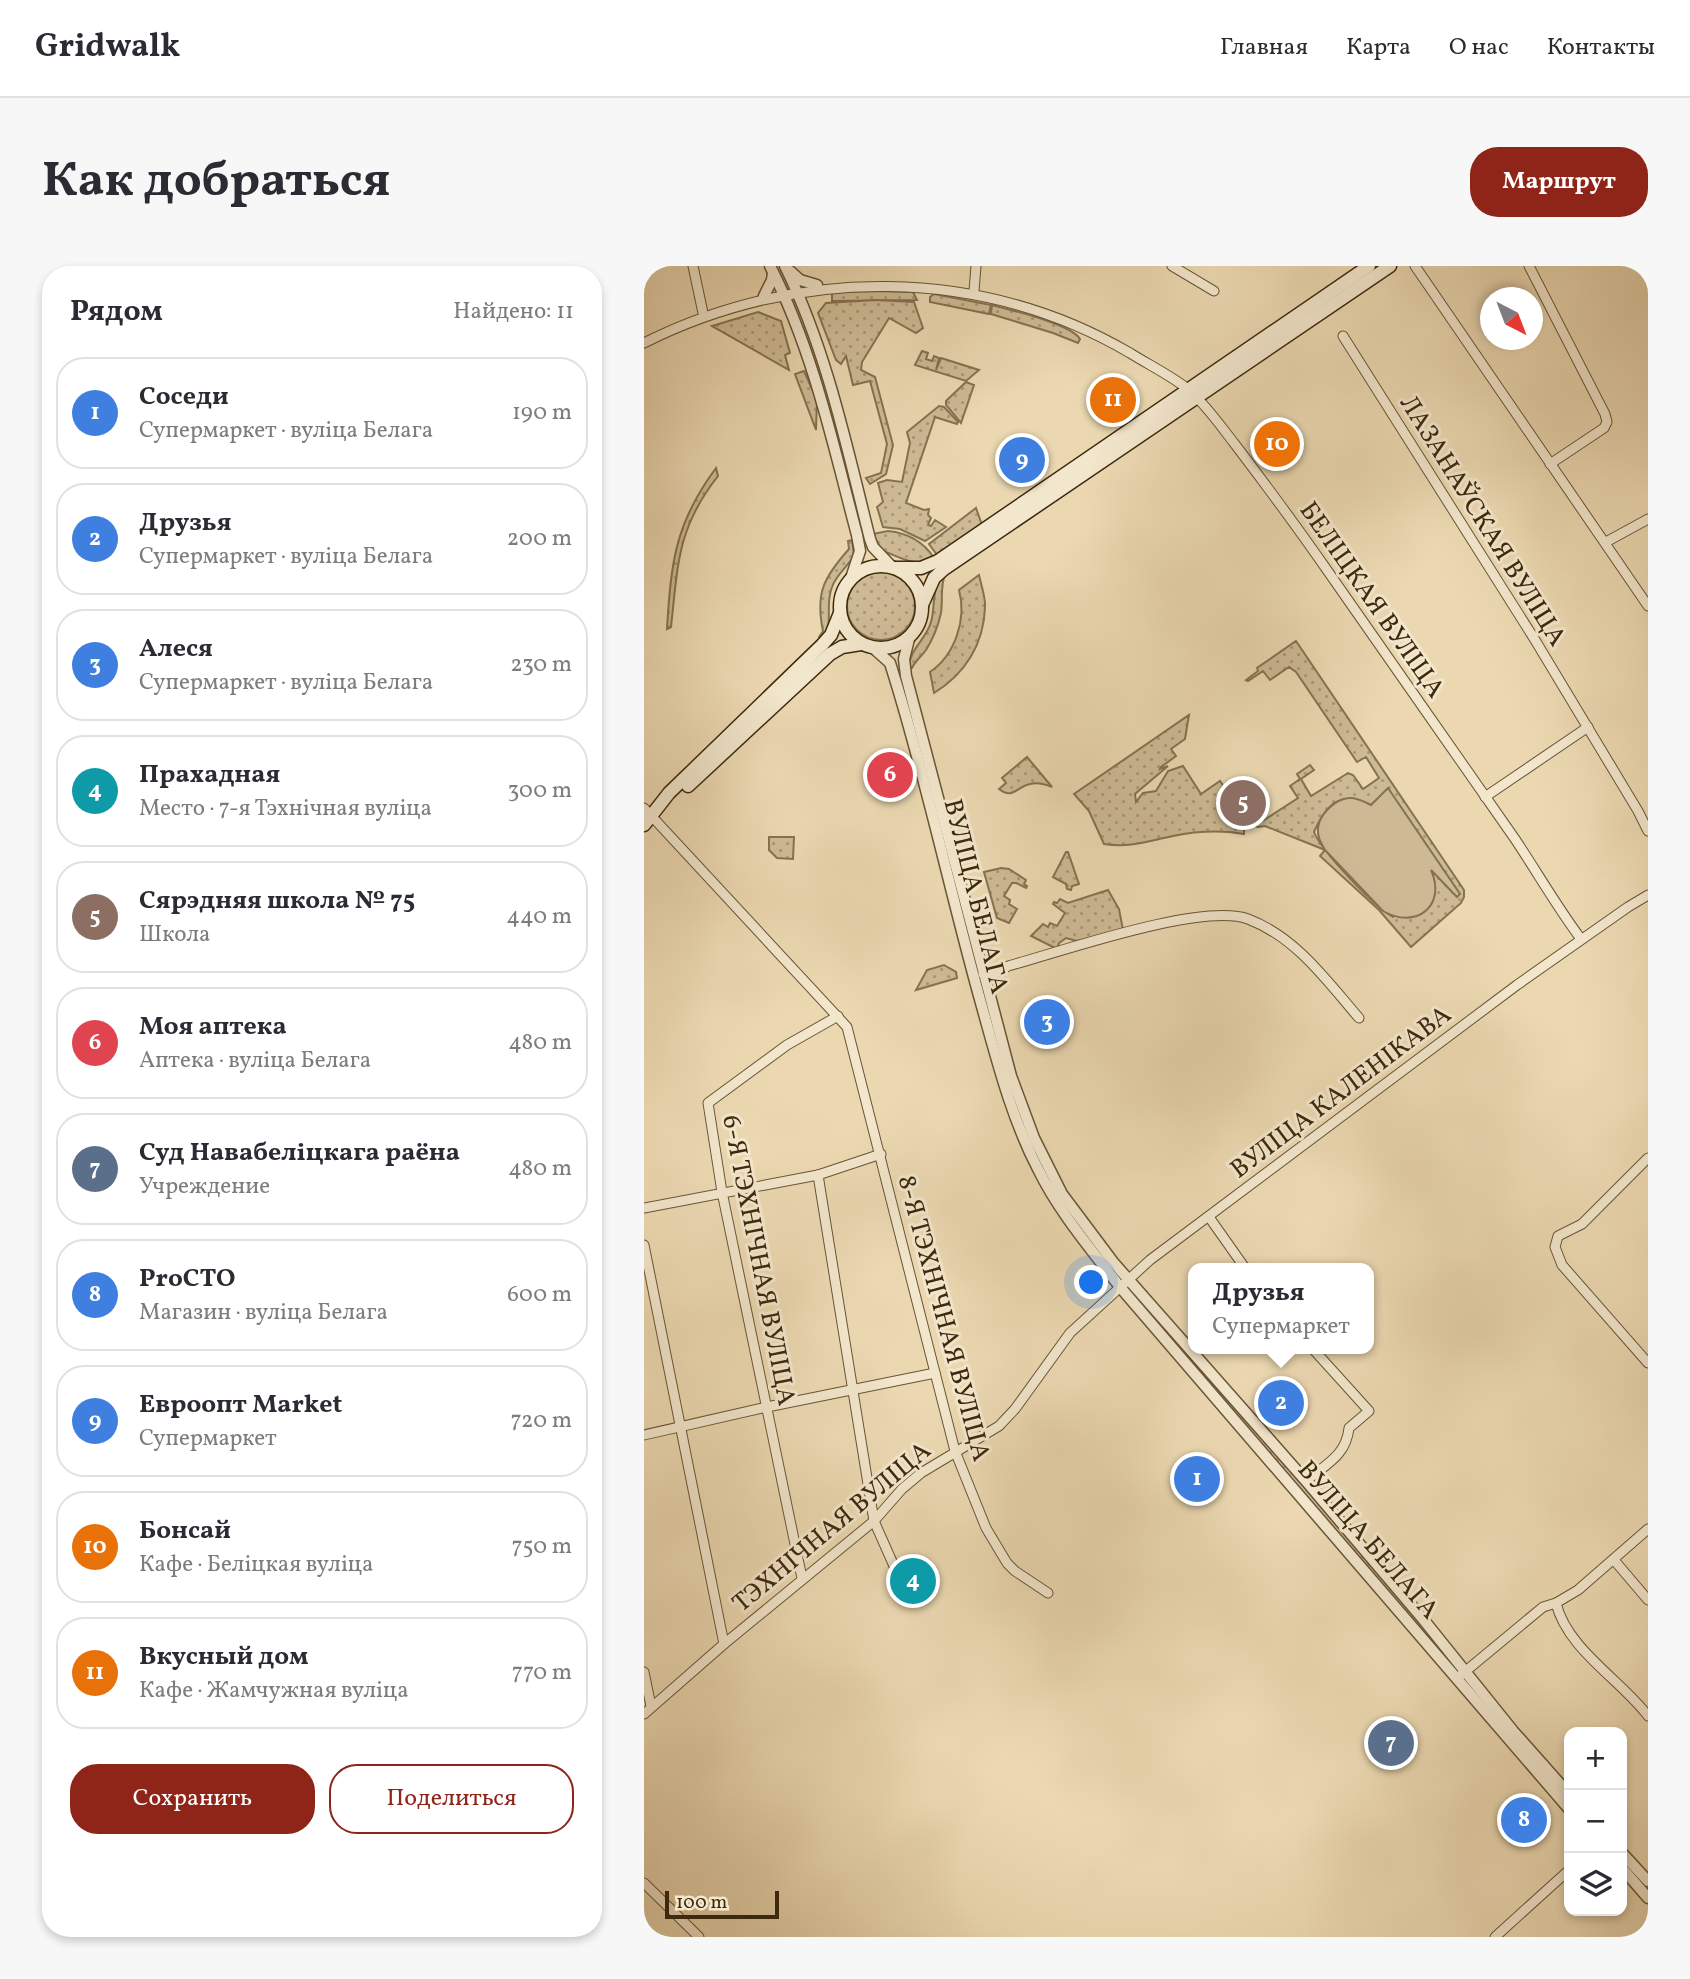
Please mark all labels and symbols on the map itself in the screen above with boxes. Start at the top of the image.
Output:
north arrow [1480,287,1543,350]
pin: 11 [1090,374,1136,426]
street label: ЛАЗАНАЎСКАЯ ВУЛІЦА [1390,388,1574,654]
pin: 10 [1254,418,1300,470]
pin: 9 [999,434,1045,486]
street label: БЕЛІЦКАЯ ВУЛІЦА [1290,495,1453,706]
pin: 6 [867,749,913,801]
pin: 5 [1220,777,1266,829]
street label: ВУЛІЦА БЕЛАГА [933,795,1017,998]
pin: 3 [1024,996,1070,1048]
street label: ВУЛІЦА КАЛЕНІКАВА [1223,997,1459,1188]
street label: 6-Я ТЭХНІЧНАЯ ВУЛІЦА [712,1112,804,1409]
street label: 8-Я ТЭХНІЧНАЯ ВУЛІЦА [888,1172,999,1465]
your location [1074,1265,1108,1299]
pin: 2 [1258,1377,1304,1429]
street label: ТЭХНІЧНАЯ ВУЛІЦА [725,1434,939,1621]
pin: 1 [1174,1453,1220,1505]
street label: ВУЛІЦА БЕЛАГА [1288,1453,1447,1627]
pin: 4 [890,1555,936,1607]
pin: 7 [1368,1717,1414,1769]
pin: 8 [1501,1794,1547,1846]
scale bar [665,1888,779,1920]

